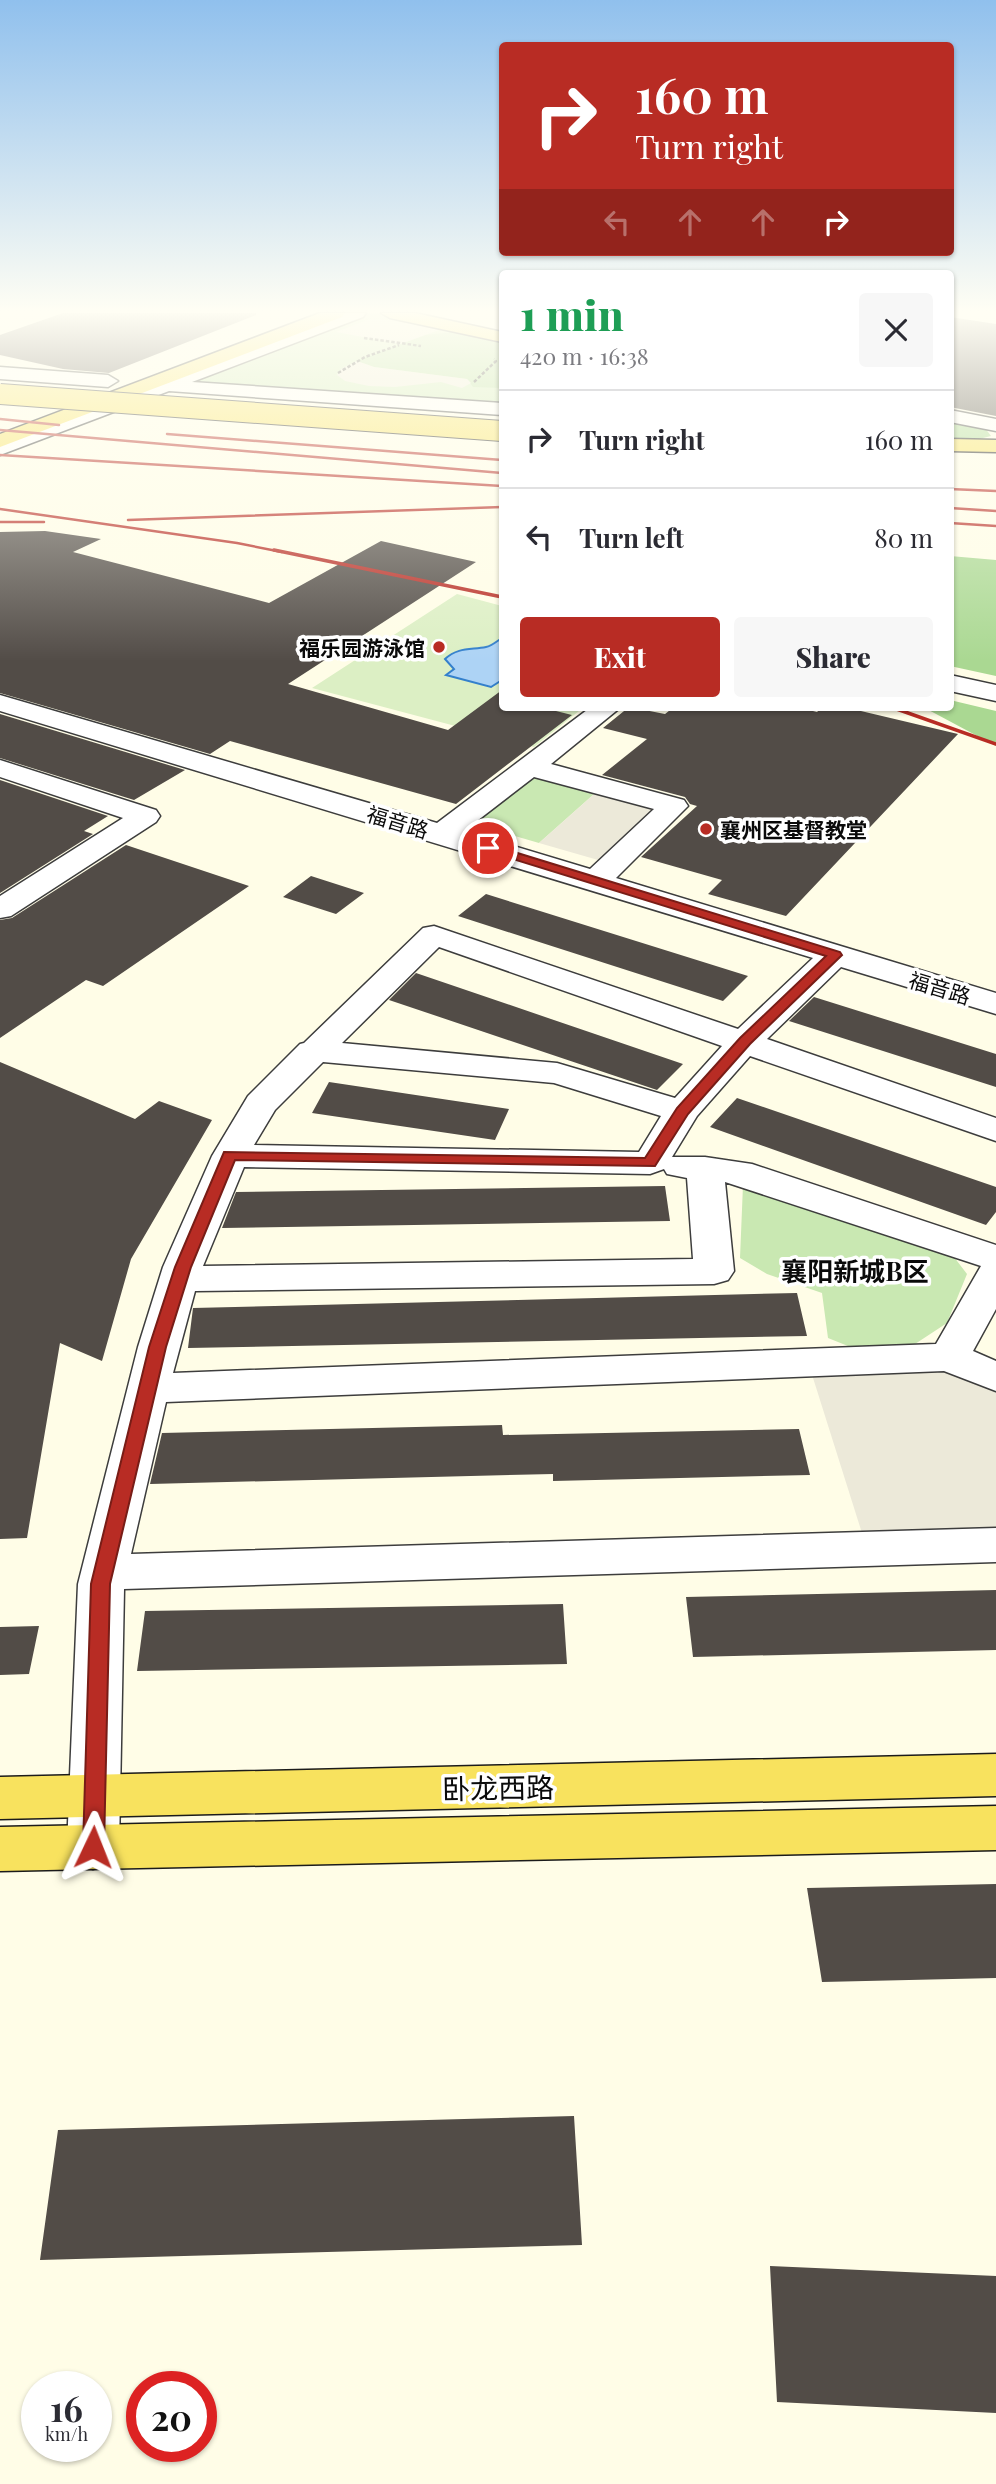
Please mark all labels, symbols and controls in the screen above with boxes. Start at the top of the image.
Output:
text: 160 m [635,61,769,126]
icon: right [520,70,611,161]
text: Turn right [635,124,783,167]
icon: left [598,203,636,241]
icon: ahead [671,203,709,241]
icon: ahead [744,203,782,241]
icon: right [817,203,855,241]
text: 1 min [520,286,624,342]
button: close [859,293,933,367]
text: 420 m · 16:38 [520,340,649,371]
icon: right [520,420,558,458]
text: Turn right [579,422,705,457]
text: 160 m [865,422,933,457]
icon: left [520,518,558,556]
text: Turn left [579,520,684,555]
text: 80 m [874,520,933,555]
button: Exit [520,617,720,697]
button: Share [734,617,933,697]
place label: 福乐园游泳馆 [299,633,425,661]
marker: 福乐园游泳馆 [431,639,447,655]
street label: 福音路 [364,798,432,844]
place label: 襄州区基督教堂 [720,815,867,843]
pin [458,818,518,878]
marker: 襄州区基督教堂 [698,821,714,837]
icon: arrive [469,829,507,867]
street label: 福音路 [906,964,974,1010]
district label: 襄阳新城B区 [781,1253,929,1288]
street label: 卧龙西路 [442,1768,554,1806]
position arrow [56,1810,130,1884]
speed limit sign: 20 [126,2371,217,2462]
text: 16 [50,2384,83,2431]
text: km/h [45,2422,88,2446]

